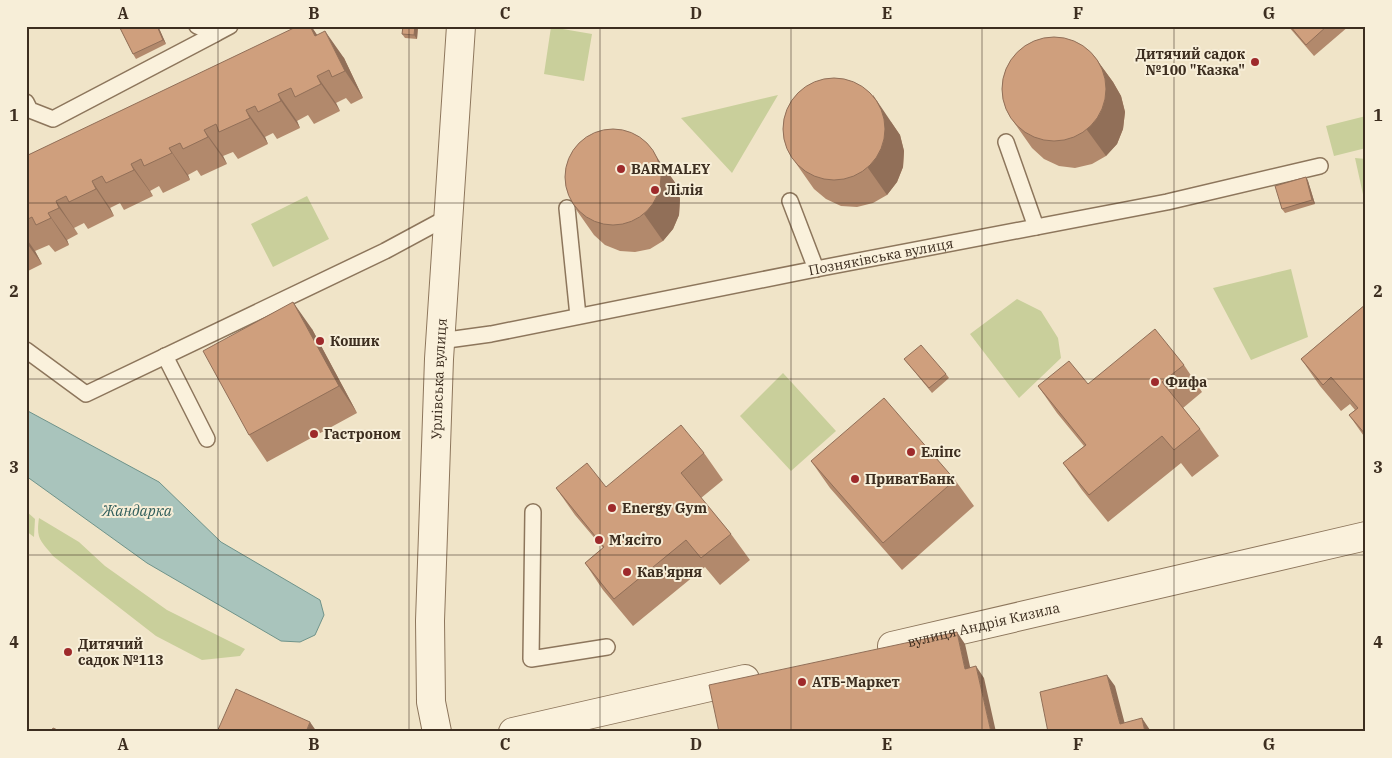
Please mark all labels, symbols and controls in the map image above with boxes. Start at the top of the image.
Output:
text: A [117,3,129,23]
text: B [308,3,320,23]
text: C [500,3,510,23]
text: D [690,3,702,23]
text: E [882,3,892,23]
text: F [1073,3,1083,23]
text: G [1263,3,1275,23]
place label: Дитячий садок №100 "Казка" [1136,45,1245,79]
marker: Дитячий садок №100 "Казка" [1249,56,1261,68]
text: 1 [9,105,19,125]
text: 1 [1373,105,1383,125]
place label: BARMALEY [631,160,711,178]
marker: BARMALEY [615,163,627,175]
place label: Лілія [665,181,703,199]
marker: Лілія [649,184,661,196]
street label: Позняківська вулиця [807,234,955,279]
text: 2 [9,281,19,301]
text: 2 [1373,281,1383,301]
street label: Урлівська вулиця [427,318,451,440]
place label: Кошик [330,332,380,350]
marker: Кошик [314,335,326,347]
place label: Фифа [1165,373,1207,391]
marker: Фифа [1149,376,1161,388]
place label: Гастроном [324,425,401,443]
marker: Гастроном [308,428,320,440]
place label: Еліпс [921,443,962,461]
marker: Еліпс [905,446,917,458]
text: 3 [9,457,19,477]
text: 3 [1373,457,1383,477]
place label: ПриватБанк [865,470,955,488]
marker: ПриватБанк [849,473,861,485]
place label: Energy Gym [622,499,708,517]
water label: Жандарка [101,501,173,520]
marker: Energy Gym [606,502,618,514]
place label: М'ясіто [609,531,662,549]
marker: М'ясіто [593,534,605,546]
place label: Кав'ярня [637,563,703,581]
marker: Кав'ярня [621,566,633,578]
street label: вулиця Андрія Кизила [905,598,1062,651]
text: 4 [9,632,19,652]
text: 4 [1373,632,1383,652]
place label: Дитячий садок №113 [78,635,164,669]
marker: Дитячий садок №113 [62,646,74,658]
place label: АТБ-Маркет [812,673,900,691]
marker: АТБ-Маркет [796,676,808,688]
text: A [117,734,129,754]
text: B [308,734,320,754]
text: C [500,734,510,754]
text: D [690,734,702,754]
text: E [882,734,892,754]
text: F [1073,734,1083,754]
text: G [1263,734,1275,754]

